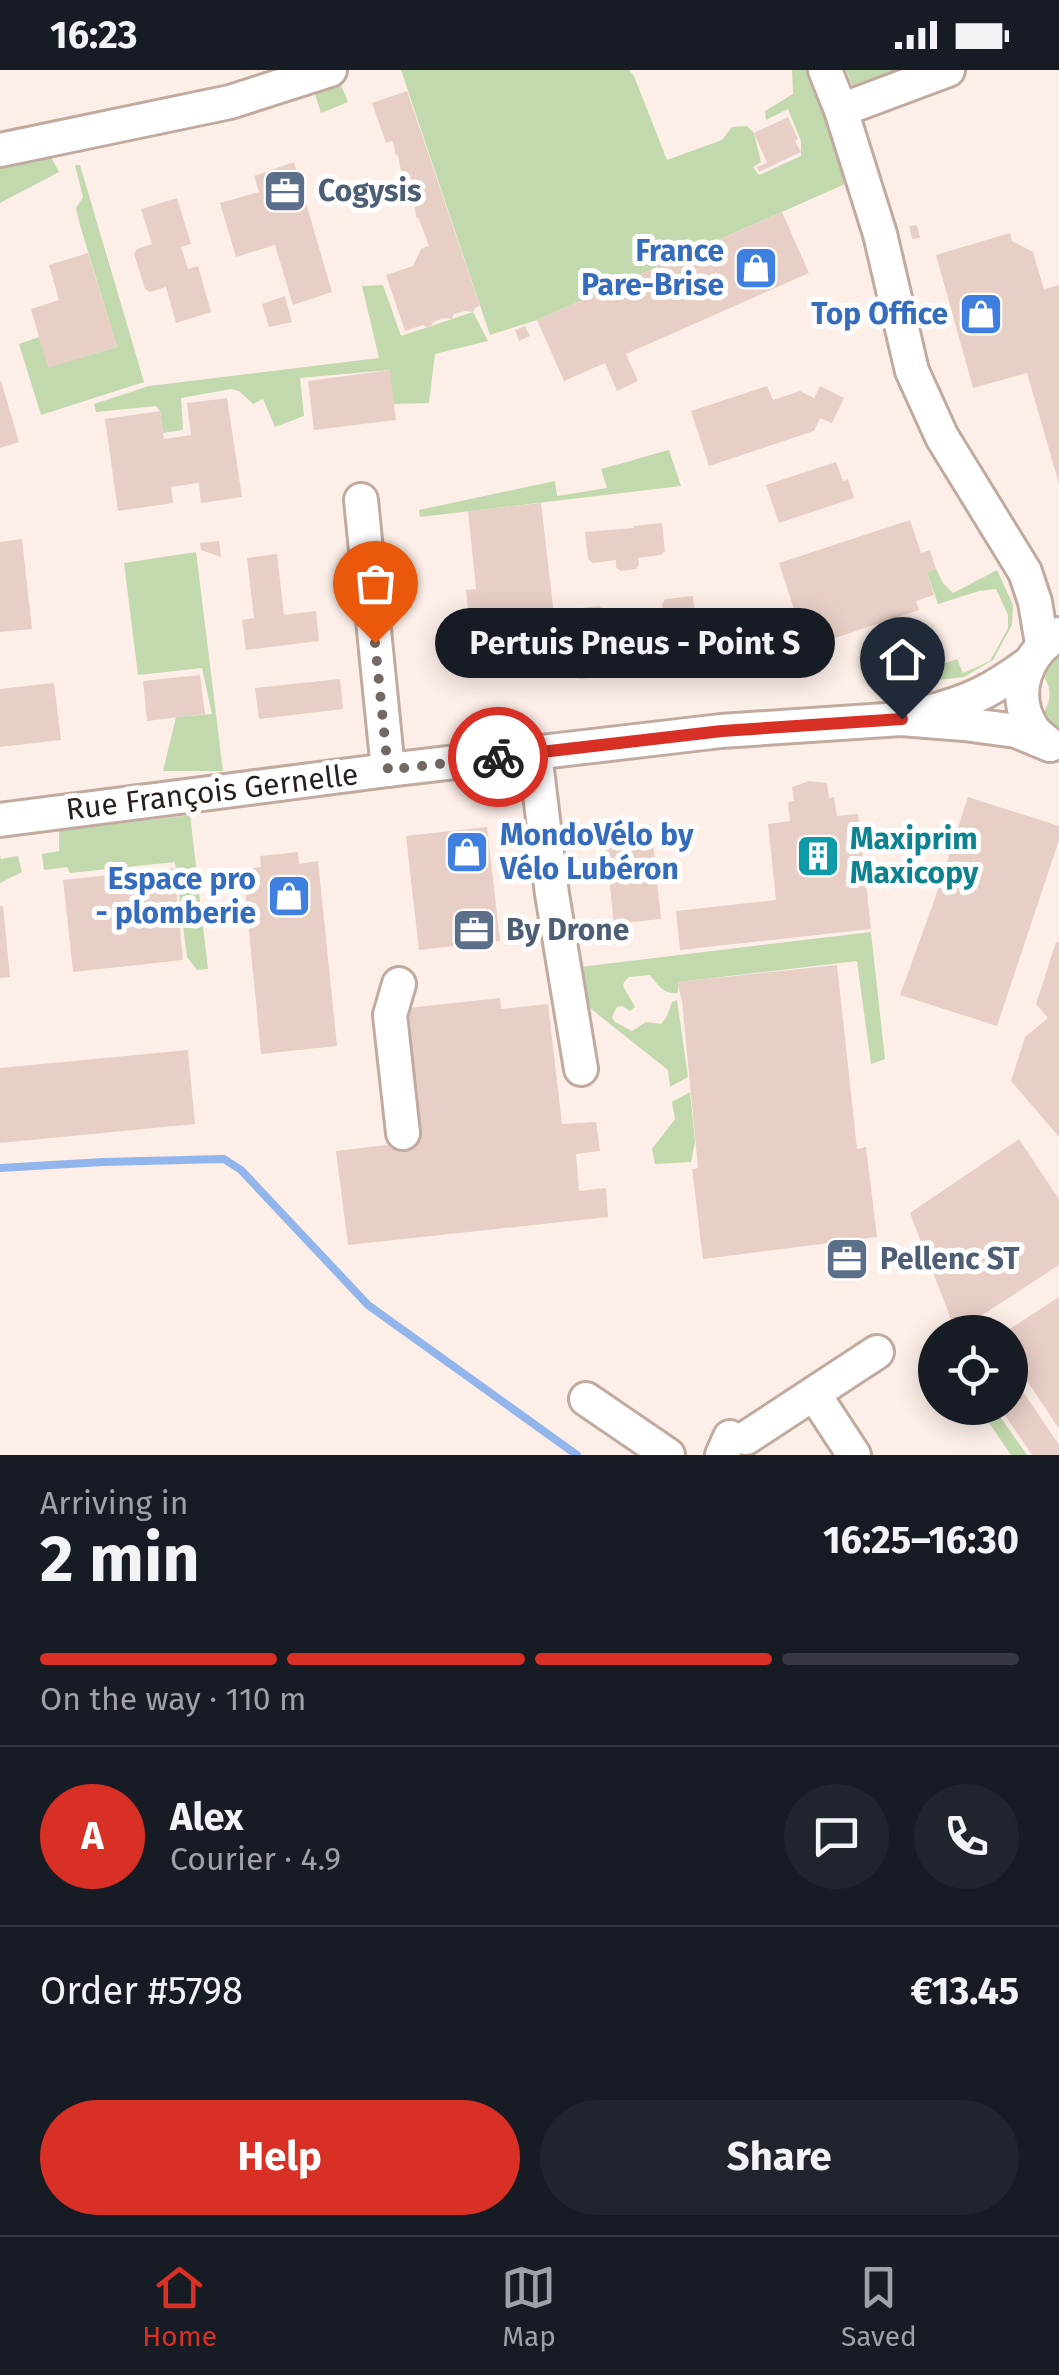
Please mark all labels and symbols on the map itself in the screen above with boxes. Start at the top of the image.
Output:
office icon: Cogysis [262,168,308,214]
place label: Cogysis [318,173,421,209]
place label: France Pare-Brise [581,233,724,303]
shop icon: France Pare-Brise [733,245,779,291]
shop icon: Top Office [958,291,1004,337]
place label: Top Office [811,296,948,332]
pin [333,541,418,644]
callout: Pertuis Pneus - Point S [435,608,835,678]
pin [860,617,945,720]
courier [448,707,548,807]
street label: Rue François Gernelle [64,756,360,828]
place label: MondoVélo by Vélo Lubéron [499,817,694,887]
place label: Maxiprim Maxicopy [850,821,979,891]
shop icon: MondoVélo by Vélo Lubéron [444,829,490,875]
building icon: Maxiprim Maxicopy [795,833,841,879]
place label: Espace pro - plomberie [96,861,256,931]
shop icon: Espace pro - plomberie [266,873,312,919]
office icon: By Drone [451,907,497,953]
place label: By Drone [506,912,629,948]
office icon: Pellenc ST [824,1236,870,1282]
place label: Pellenc ST [880,1241,1020,1277]

